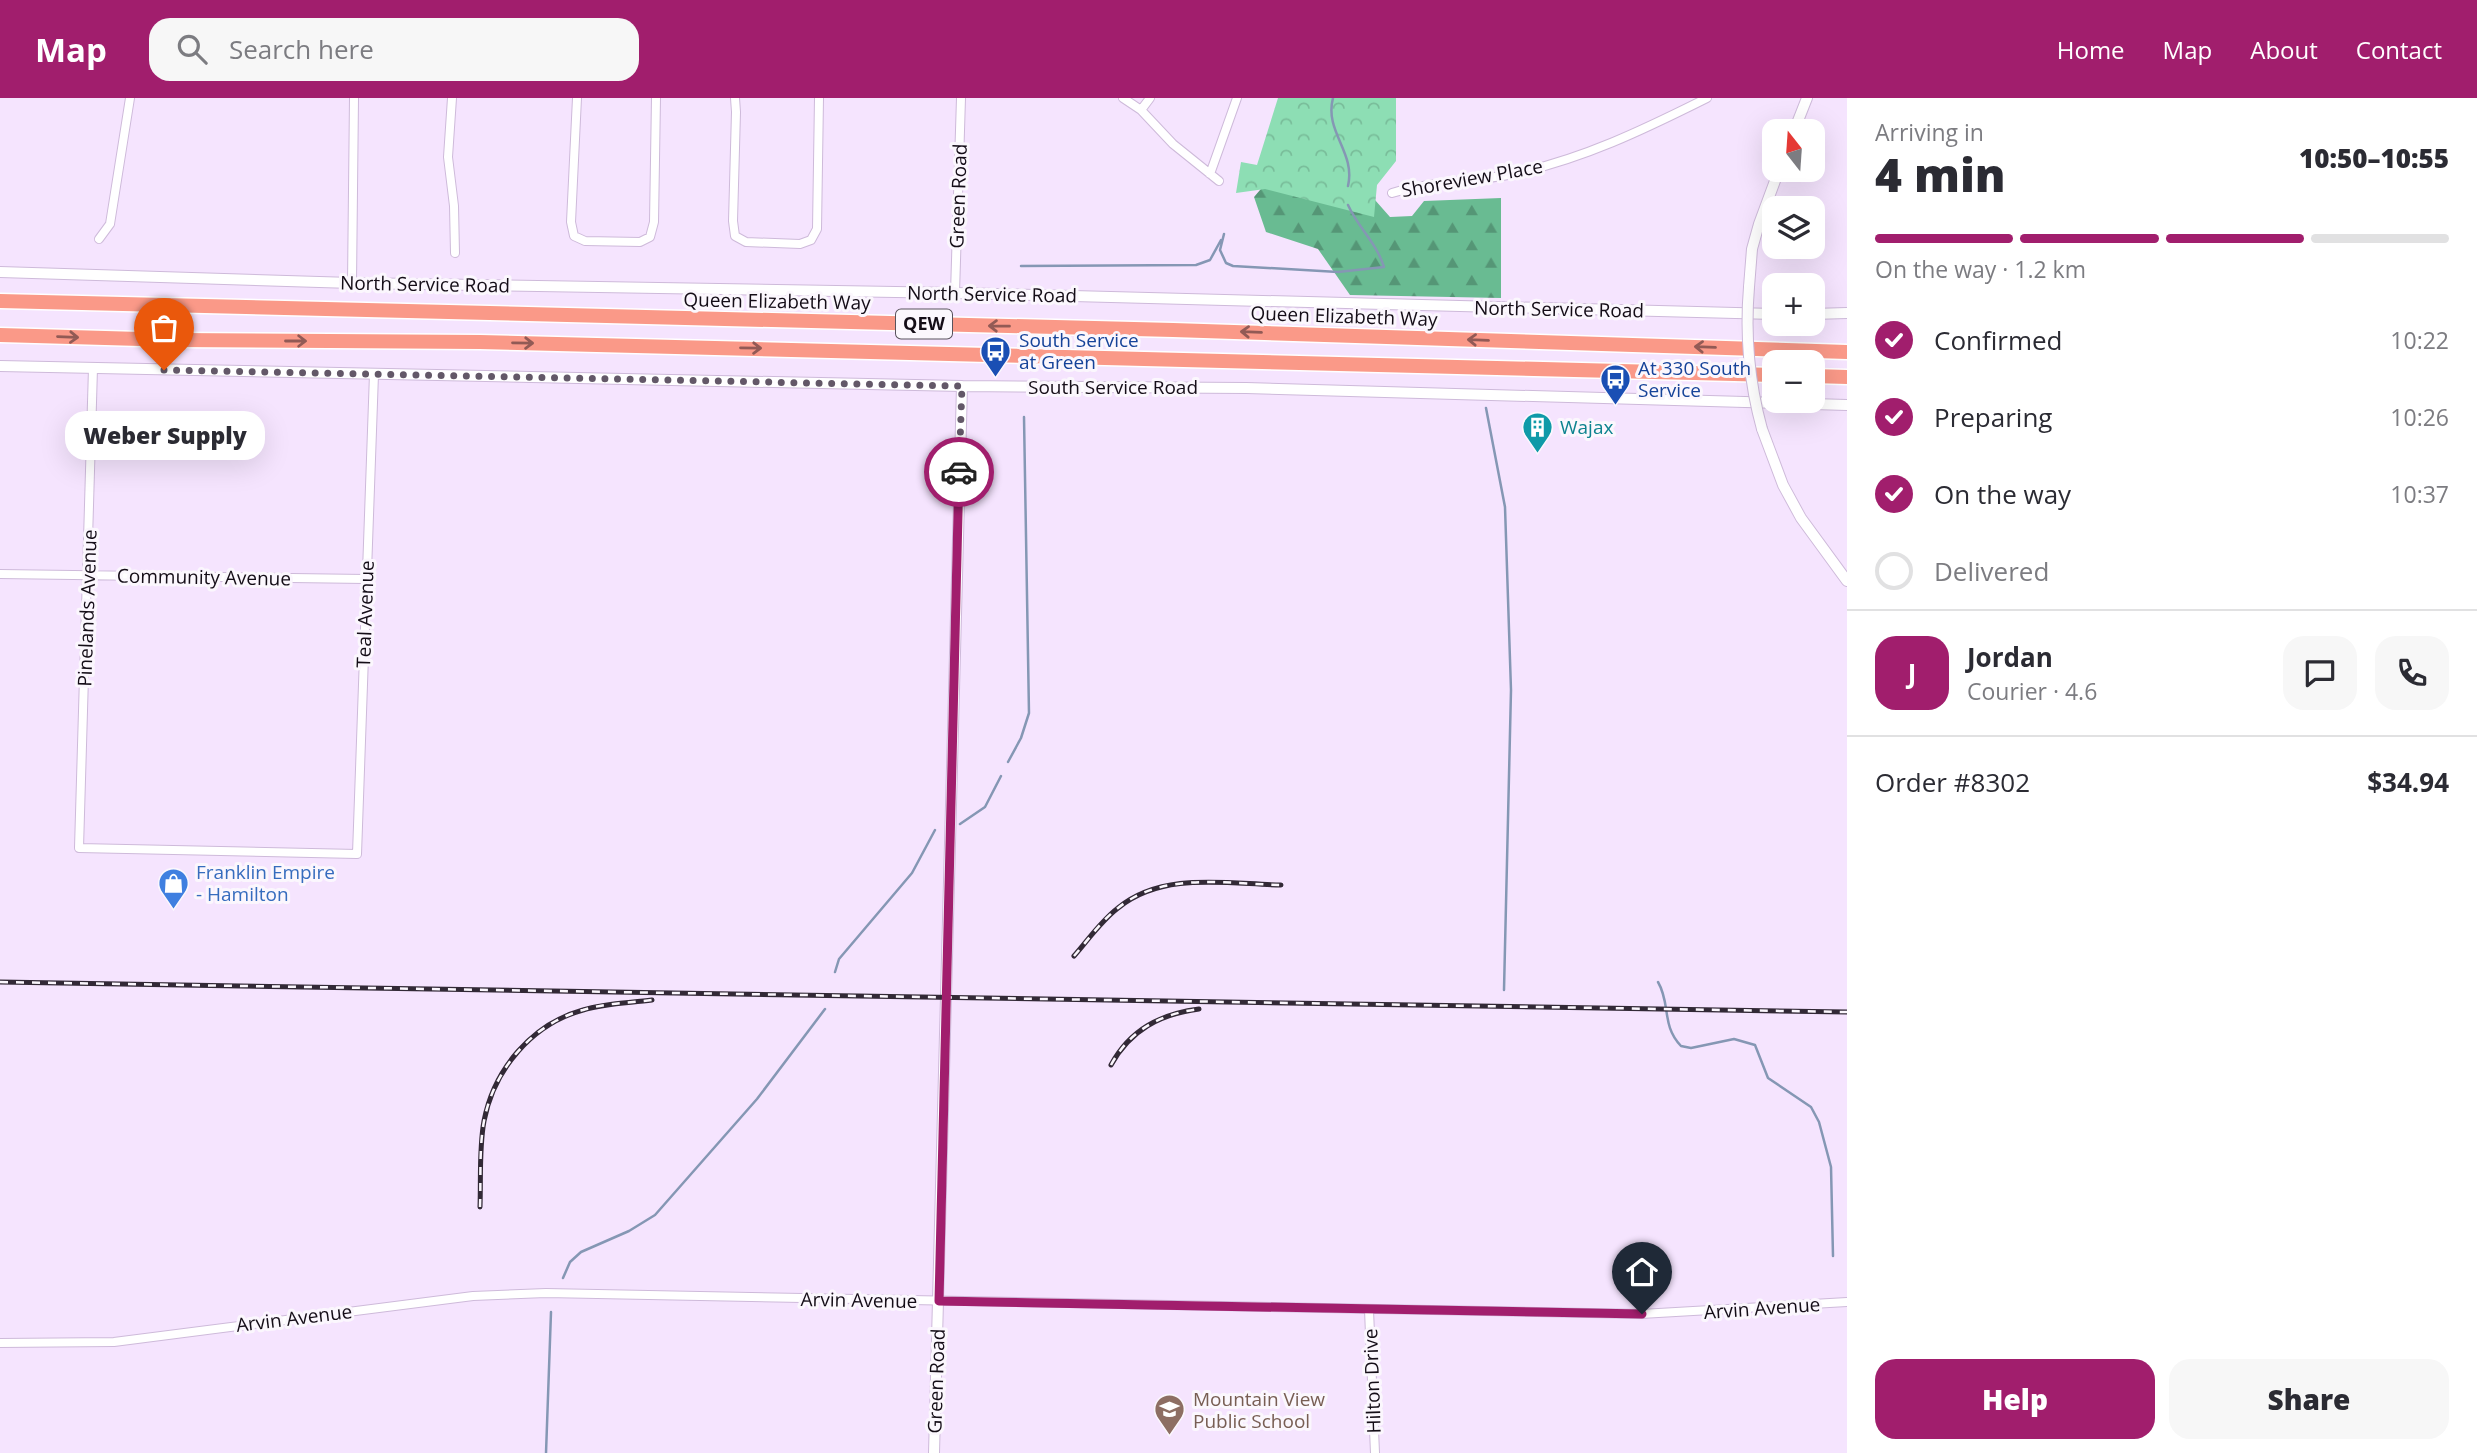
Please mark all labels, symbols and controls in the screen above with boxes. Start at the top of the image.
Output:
search box [149,18,639,81]
text: Map [35,27,107,72]
icon: search [173,30,211,68]
text: Search here [229,31,374,67]
text: Home [2057,33,2125,66]
text: Map [2163,33,2212,66]
text: About [2250,33,2318,66]
text: Contact [2356,33,2442,66]
text: Arriving in [1875,116,1984,148]
north arrow [1762,119,1825,182]
map controls [1762,119,1825,413]
text: 10:50–10:55 [2299,140,2449,176]
street label: Green Road [943,143,973,249]
text: 4 min [1875,143,2006,205]
street label: Shoreview Place [1399,153,1545,203]
button: layers [1762,196,1825,259]
text: On the way · 1.2 km [1875,253,2086,285]
street label: North Service Road [340,270,510,298]
button: + [1762,273,1825,336]
street label: North Service Road [907,280,1077,308]
street label: Queen Elizabeth Way [683,286,871,316]
street label: North Service Road [1474,295,1644,323]
pin [134,298,194,370]
street label: Queen Elizabeth Way [1250,300,1438,332]
icon: bag [145,309,183,347]
road number: QEW [896,309,952,338]
one-way arrow [987,319,1010,332]
icon: check [1875,321,1913,359]
text: Confirmed [1934,322,2062,358]
text: 10:22 [2390,324,2449,356]
one-way arrow [1239,326,1262,339]
place label: South Service at Green [1019,327,1139,375]
one-way arrow [56,330,79,344]
one-way arrow [1467,333,1490,347]
one-way arrow [284,334,307,348]
bus stop icon: South Service at Green [979,334,1013,378]
one-way arrow [511,336,534,350]
one-way arrow [1694,341,1717,354]
one-way arrow [739,342,762,355]
button: − [1762,350,1825,413]
place label: At 330 South Service [1638,355,1751,403]
bus stop icon: At 330 South Service [1598,362,1632,406]
street label: South Service Road [1028,374,1198,400]
icon: check [1875,398,1913,436]
text: Preparing [1934,399,2052,435]
text: 10:26 [2390,401,2449,433]
building icon: Wajax [1520,410,1554,454]
callout: Weber Supply [64,412,264,461]
place label: Wajax [1560,414,1613,440]
text: Weber Supply [83,419,247,451]
courier [924,437,994,507]
icon: car [940,453,978,491]
icon: check [1875,475,1913,513]
text: On the way [1934,476,2071,512]
text: 10:37 [2390,478,2449,510]
street label: Pinelands Avenue [71,529,103,687]
text: Delivered [1934,553,2049,589]
street label: Teal Avenue [350,560,380,668]
street label: Community Avenue [117,562,291,592]
button: chat [2283,636,2357,710]
button: phone [2375,636,2449,710]
text: Jordan [1967,639,2053,675]
text: J [1908,655,1916,691]
text: Courier · 4.6 [1967,675,2097,707]
text: Order #8302 [1875,764,2030,800]
text: $34.94 [2367,764,2449,800]
place label: Franklin Empire - Hamilton [196,859,335,907]
shop icon: Franklin Empire - Hamilton [156,866,190,910]
pin [1612,1242,1672,1314]
icon: home [1623,1253,1661,1291]
street label: Arvin Avenue [800,1286,918,1314]
street label: Arvin Avenue [1703,1291,1821,1325]
street label: Arvin Avenue [234,1298,354,1338]
street label: Green Road [921,1328,951,1434]
street label: Hilton Drive [1357,1328,1387,1434]
button: Help [1875,1359,2155,1439]
button: Share [2169,1359,2449,1439]
place label: Mountain View Public School [1193,1386,1325,1434]
school or university icon: Mountain View Public School [1153,1393,1187,1437]

